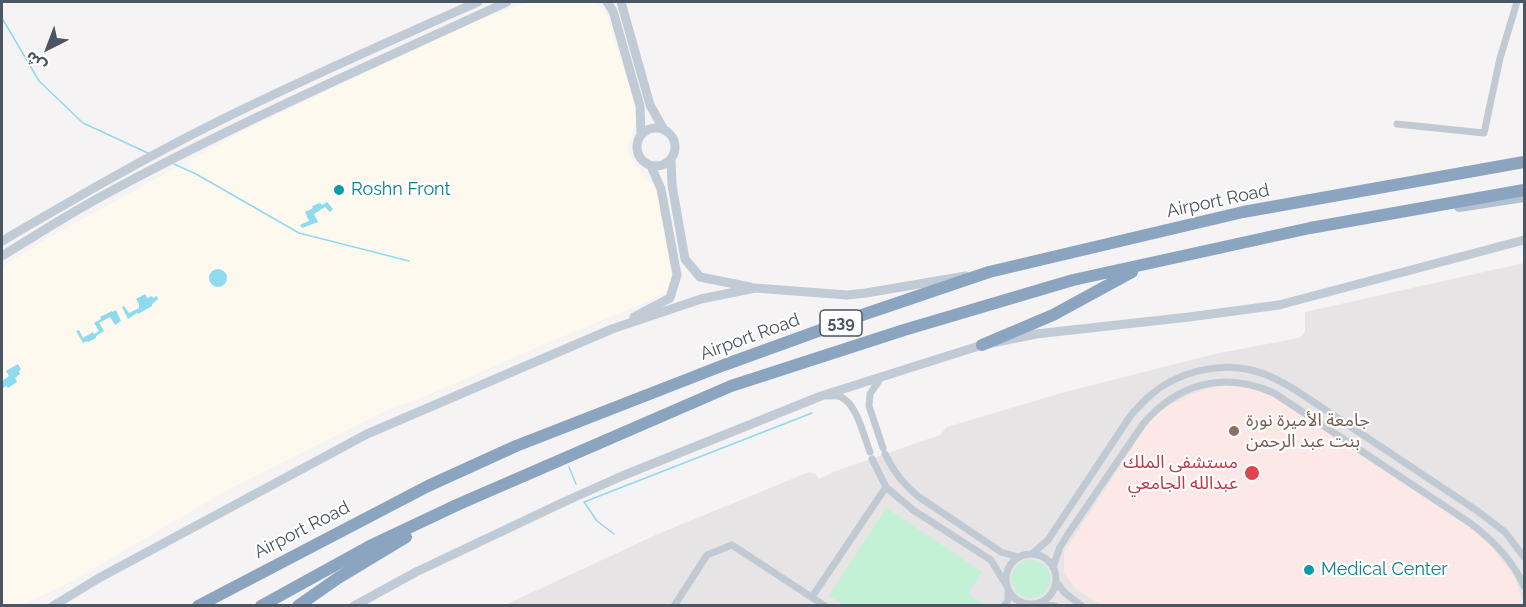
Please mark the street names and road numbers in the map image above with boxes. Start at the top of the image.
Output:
street label: Airport Road [1165,180,1271,222]
street label: Airport Road [697,309,803,365]
road number: 539 [820,310,862,336]
street label: Airport Road [251,497,353,563]

